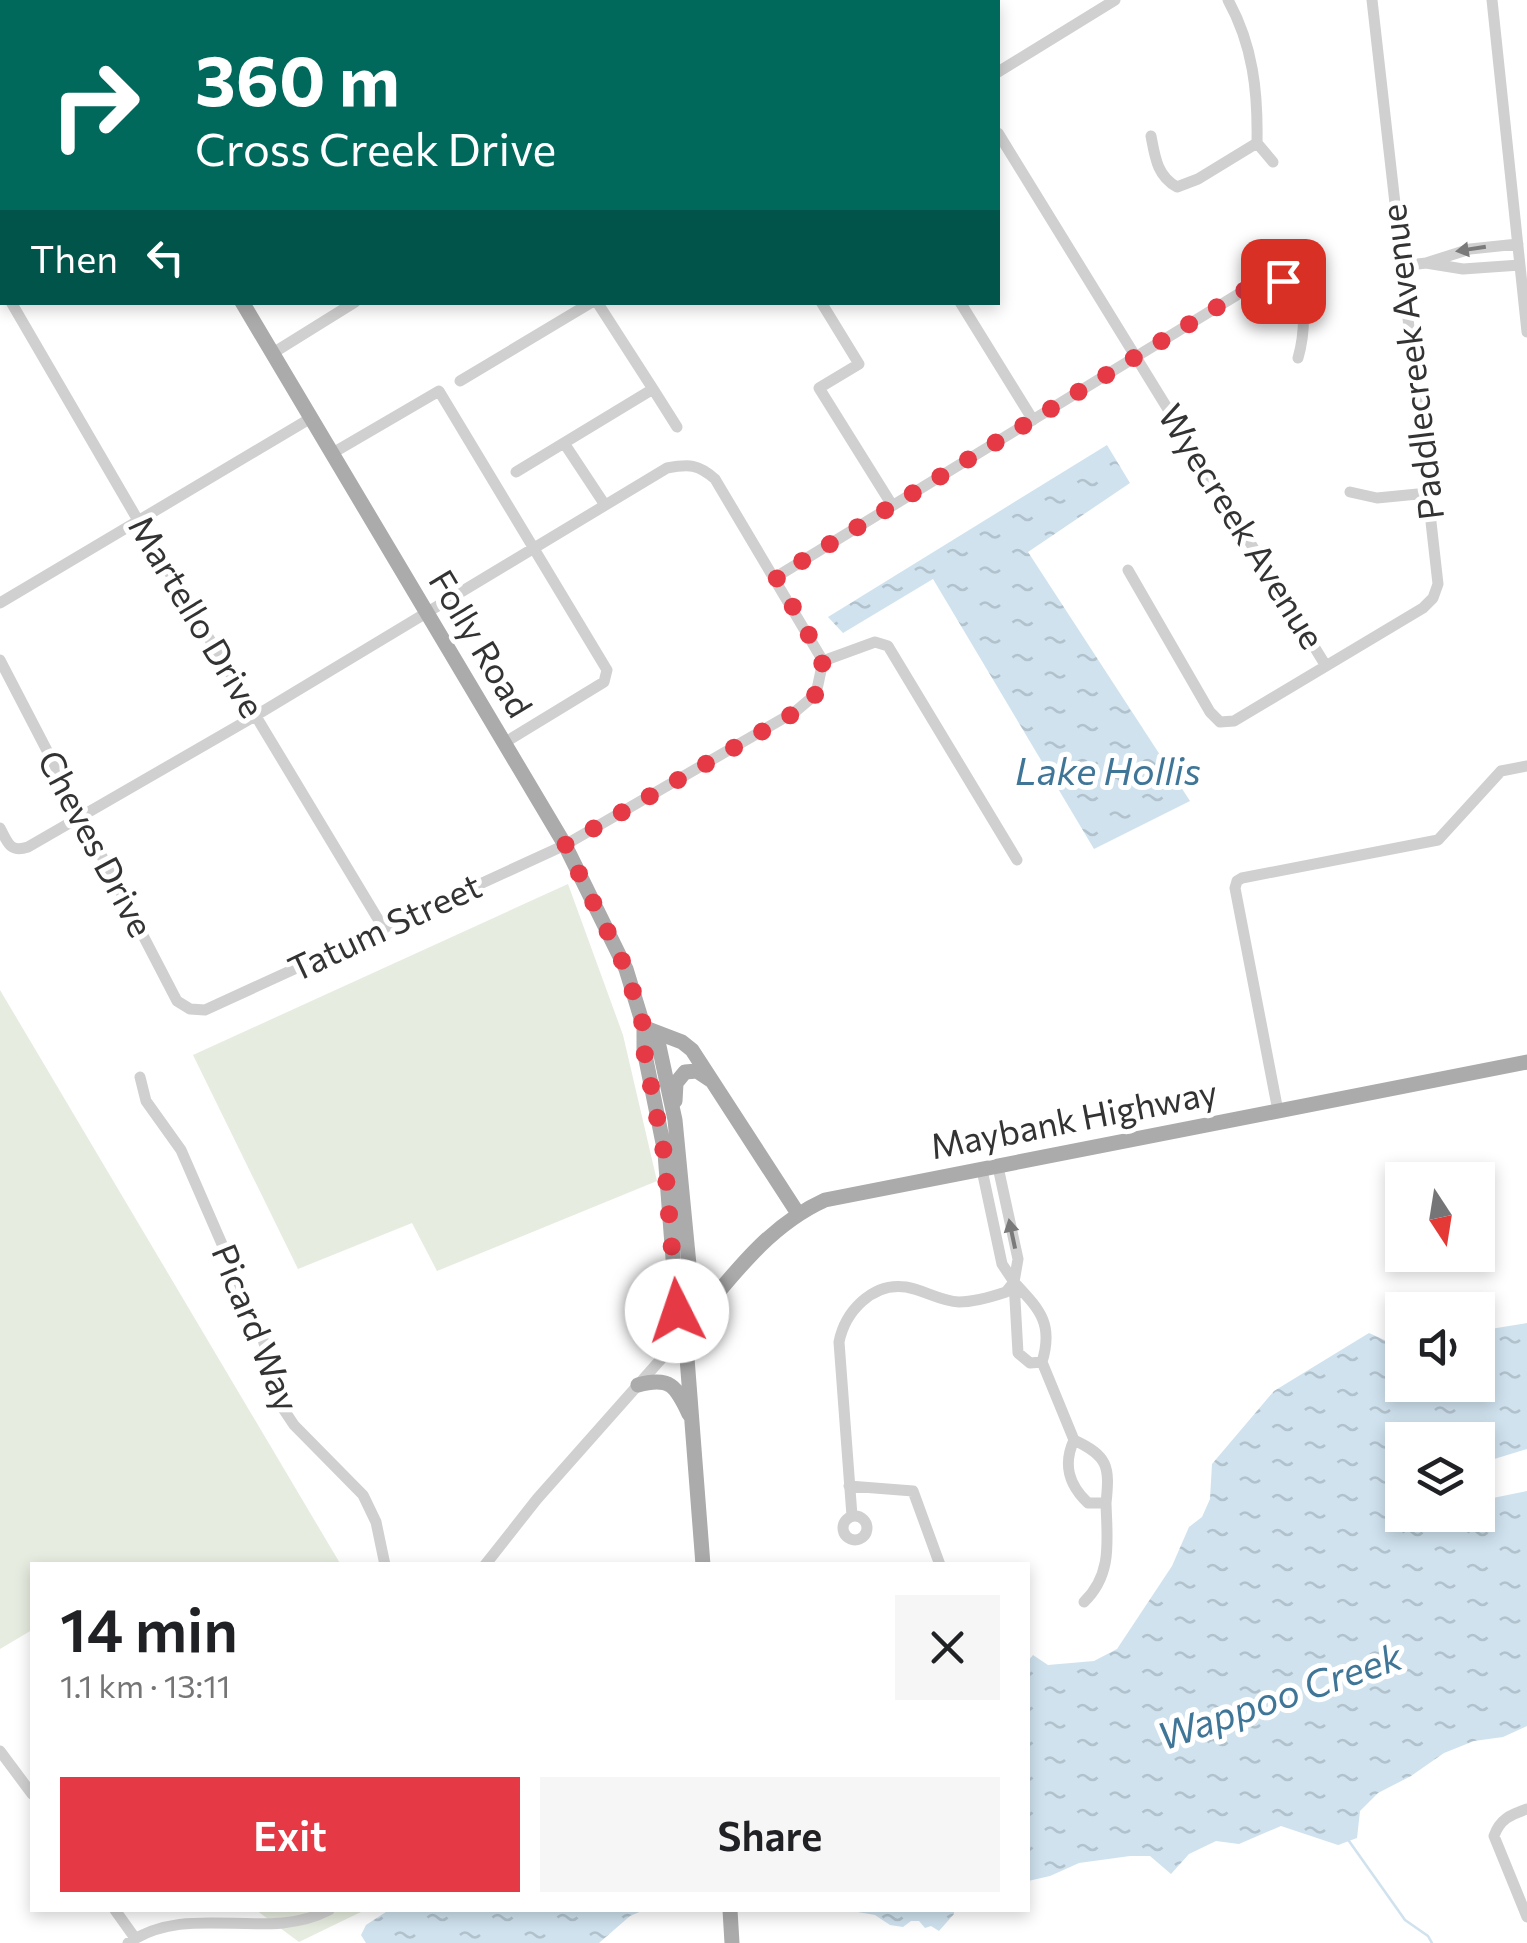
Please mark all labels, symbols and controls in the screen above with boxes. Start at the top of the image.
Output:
text: 360 m [195,35,400,120]
icon: right [30,40,160,170]
text: Cross Creek Drive [195,120,556,175]
street label: Paddlecreek Avenue [1370,202,1451,523]
icon: left [138,230,193,285]
text: Then [30,234,118,281]
pin [1241,239,1326,324]
one-way arrow [1455,242,1487,258]
icon: arrive [1256,254,1311,309]
street label: Wyecreek Avenue [1151,395,1336,656]
street label: Martello Drive [121,507,275,724]
street label: Folly Road [421,561,543,724]
street label: Cheves Drive [30,742,164,943]
water label: Lake Hollis [1015,746,1201,793]
street label: Tatum Street [281,862,487,989]
street label: Maybank Highway [926,1069,1221,1166]
north arrow [1385,1162,1495,1272]
map controls [1385,1162,1495,1532]
one-way arrow [1004,1218,1020,1249]
street label: Picard Way [204,1237,310,1417]
position arrow [625,1259,729,1363]
button: sound [1385,1292,1495,1402]
button: layers [1385,1422,1495,1532]
text: 14 min [60,1591,238,1664]
button: close [895,1595,1000,1700]
water label: Wappoo Creek [1151,1630,1409,1758]
text: 1.1 km · 13:11 [60,1665,231,1705]
button: Exit [60,1777,520,1892]
button: Share [540,1777,1000,1892]

